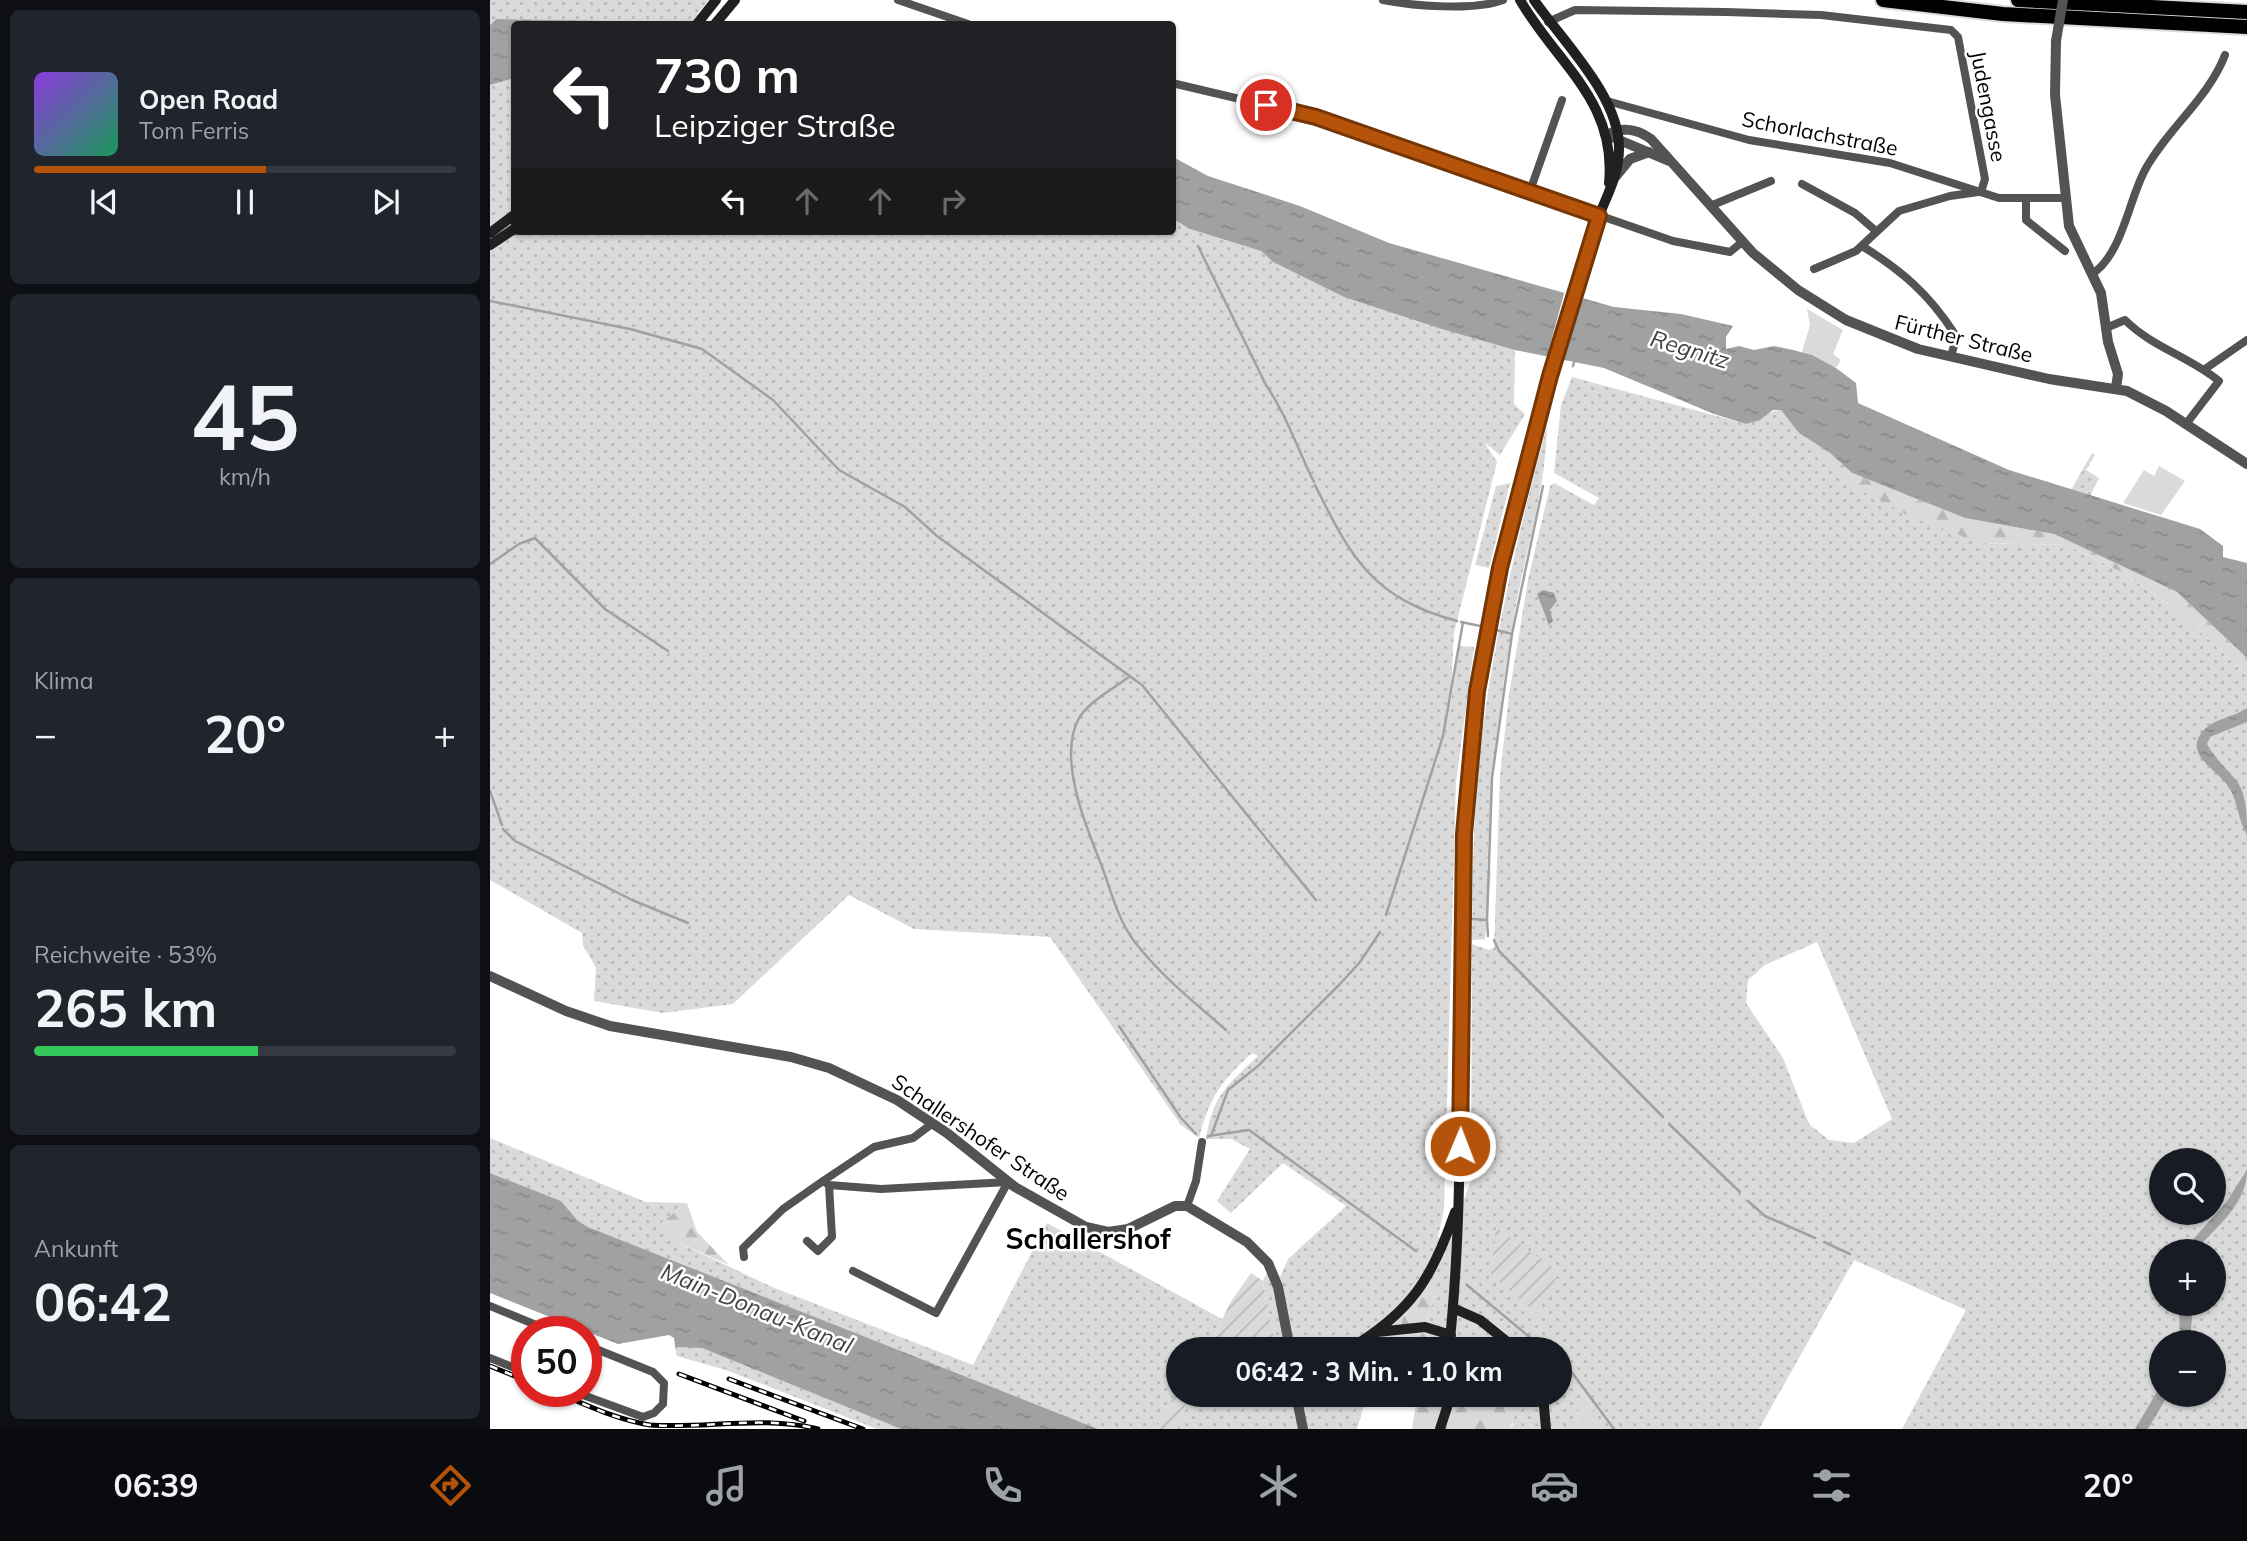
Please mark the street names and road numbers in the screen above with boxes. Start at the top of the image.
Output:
street label: Judengasse [1965,48,2013,164]
street label: Schorlachstraße [1740,105,1900,161]
street label: Fürther Straße [1892,308,2036,368]
street label: Schallershofer Straße [887,1068,1075,1206]

